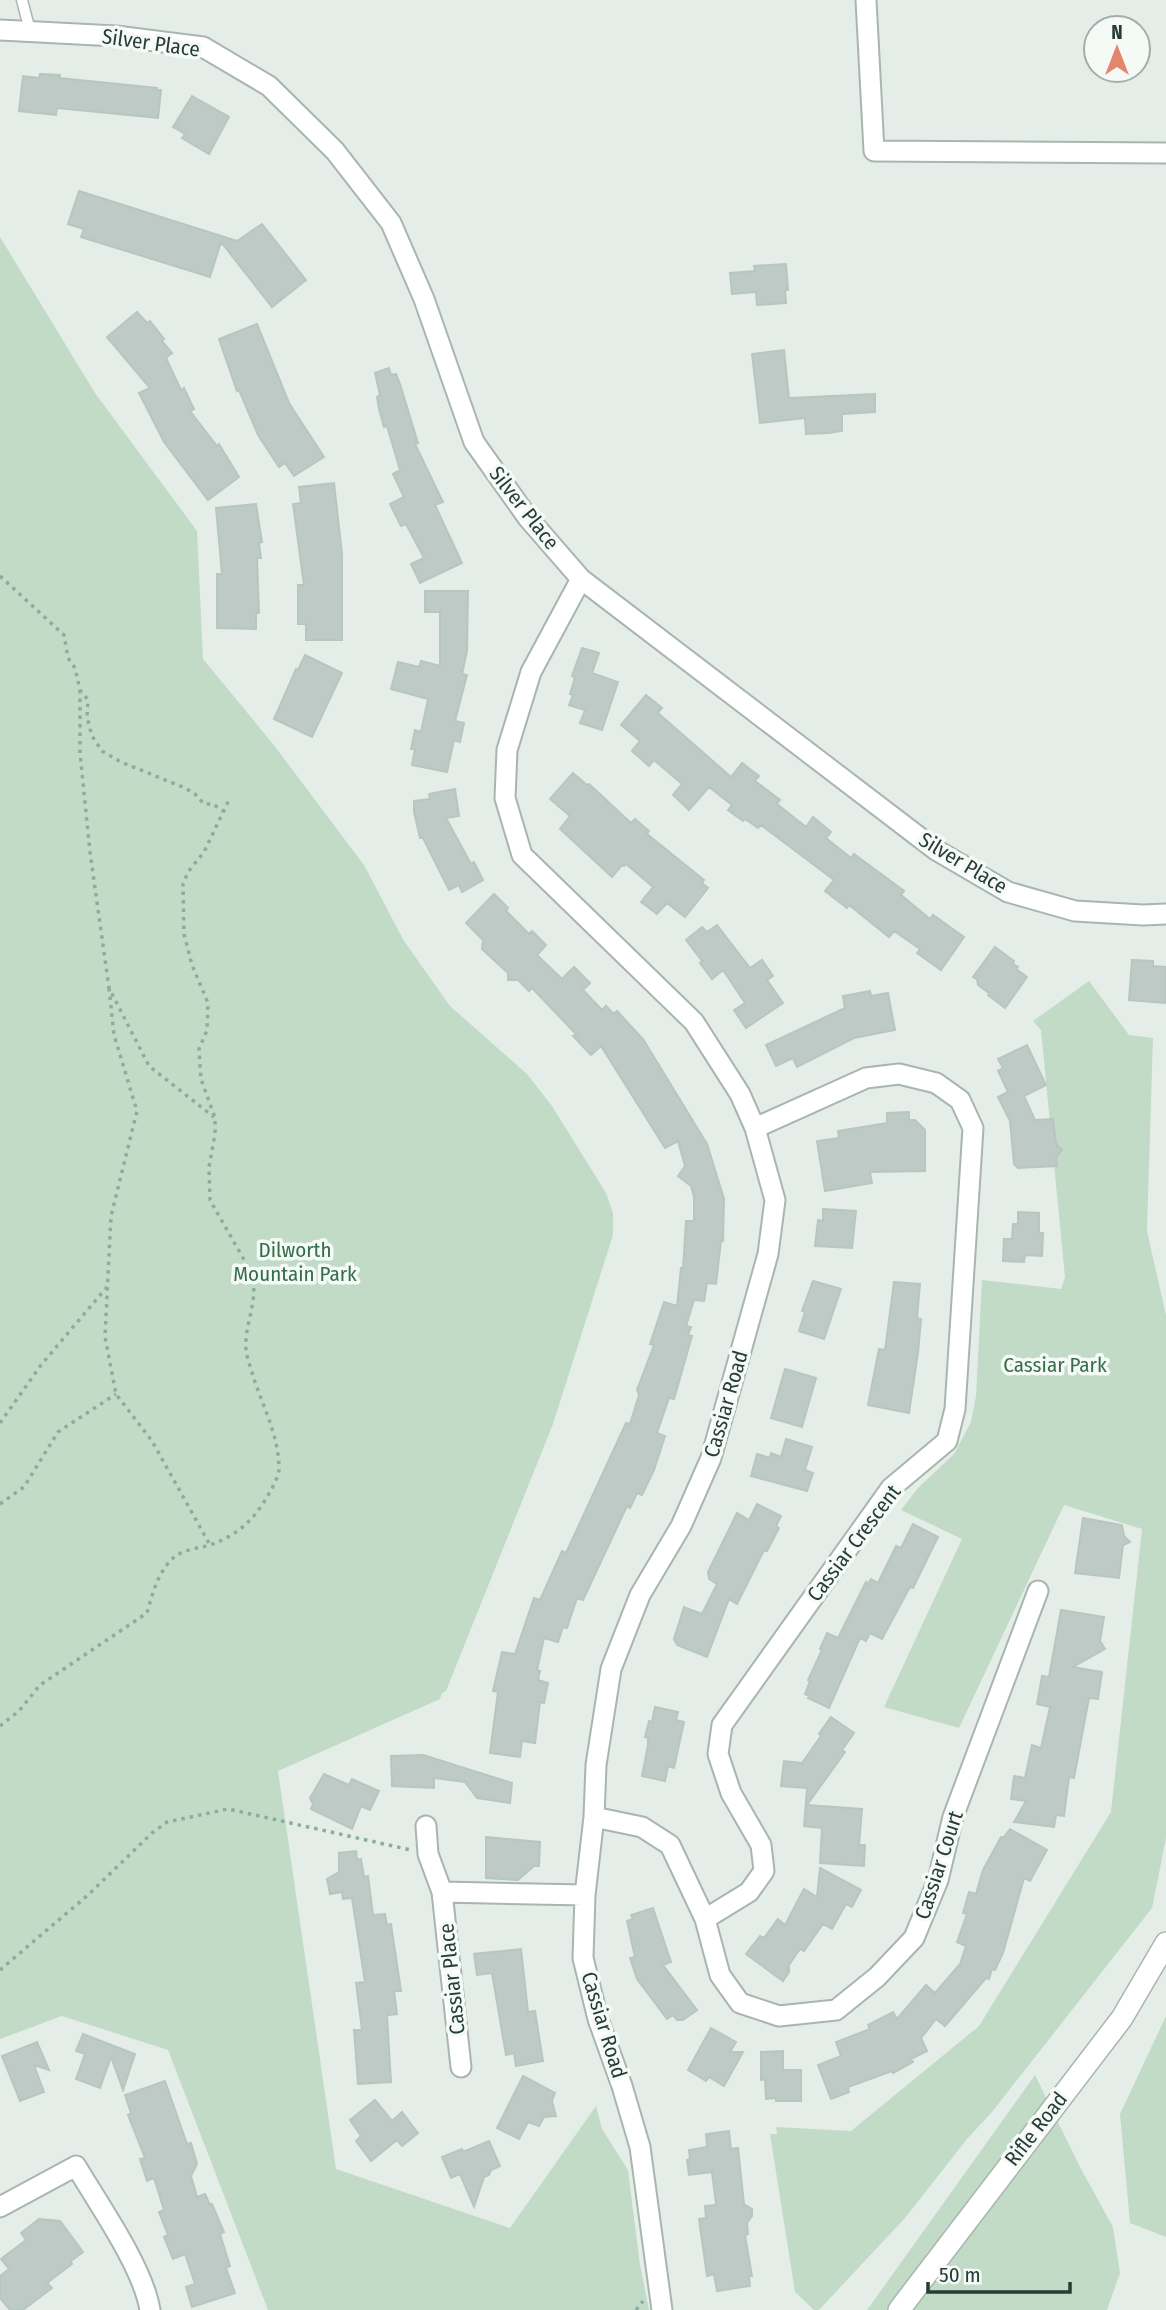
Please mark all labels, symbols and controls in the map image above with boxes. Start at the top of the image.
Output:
north arrow [1082,14,1152,84]
text: N [1111,21,1123,44]
street label: Silver Place [100,23,202,63]
street label: Silver Place [483,461,565,555]
street label: Silver Place [914,827,1012,899]
park label: Dilworth Mountain Park [233,1237,357,1287]
street label: Cassiar Road [698,1348,754,1460]
park label: Cassiar Park [1003,1352,1107,1378]
street label: Cassiar Crescent [802,1479,906,1607]
street label: Cassiar Court [909,1807,969,1923]
street label: Cassiar Place [433,1922,471,2036]
street label: Cassiar Road [576,1969,632,2081]
street label: Rifle Road [999,2087,1073,2171]
scale bar [928,2250,1070,2294]
text: 50 m [939,2262,981,2288]

